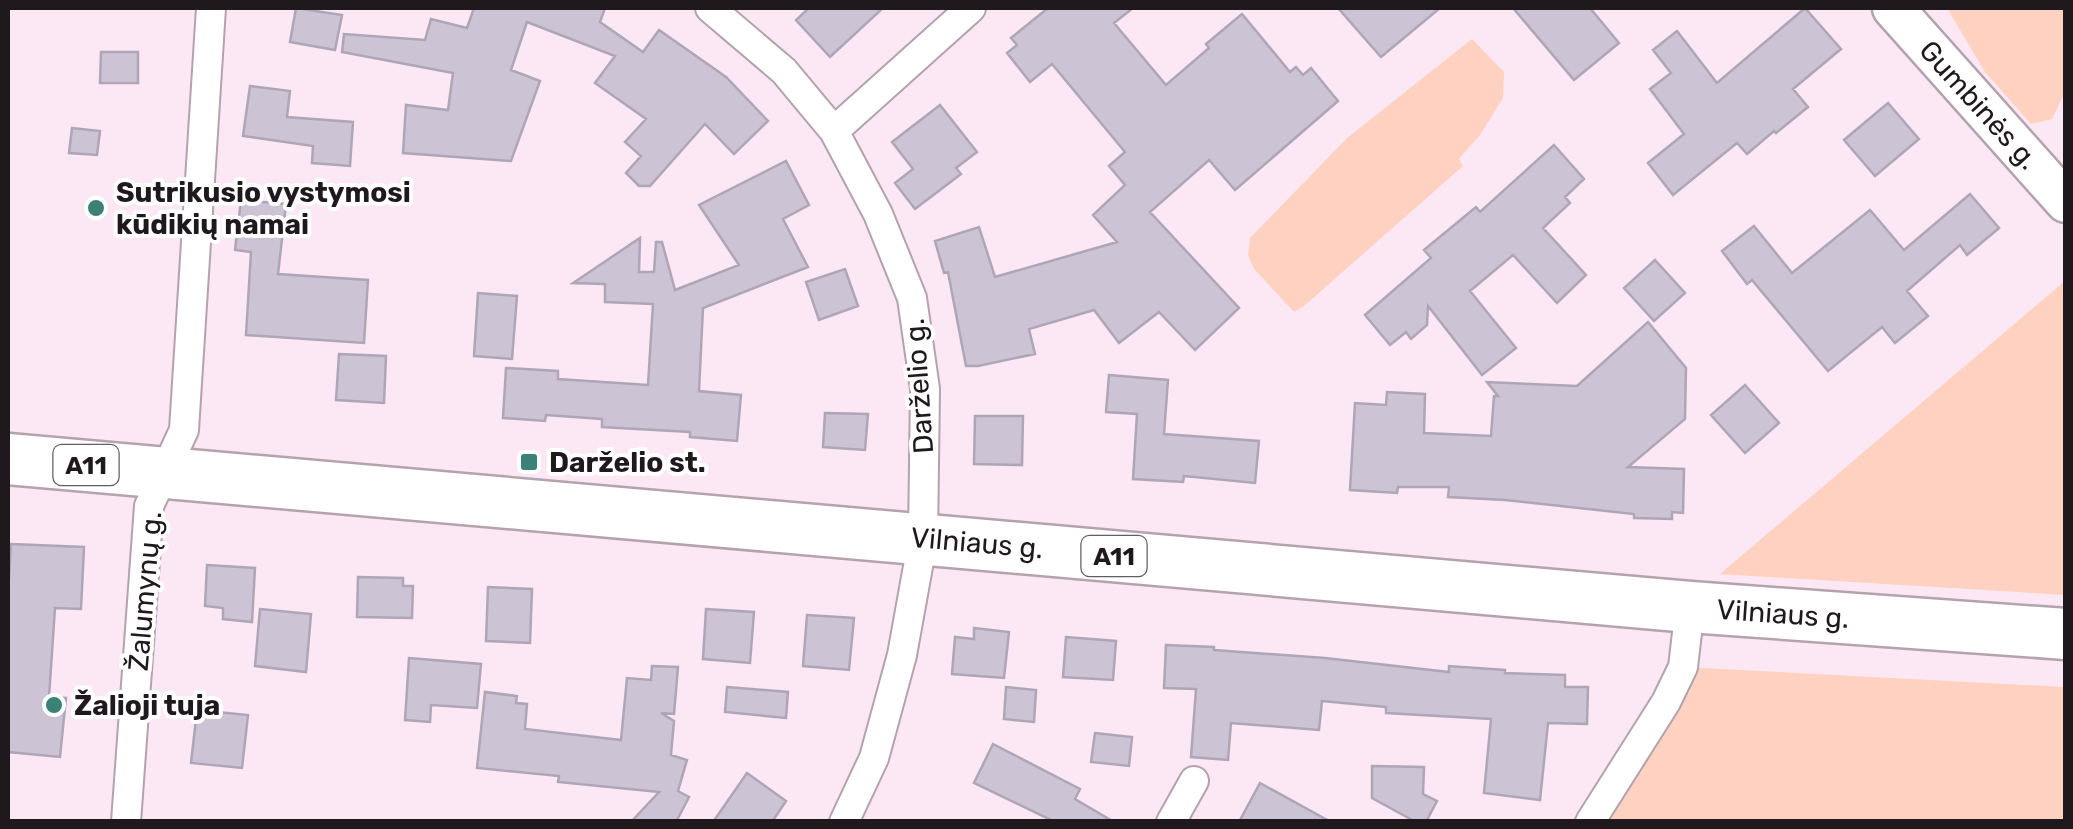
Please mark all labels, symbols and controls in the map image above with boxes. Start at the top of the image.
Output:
street label: Gumbinės g. [1913,34,2045,176]
place label: Sutrikusio vystymosi kūdikių namai [116,176,411,241]
marker: Sutrikusio vystymosi kūdikių namai [85,197,107,219]
street label: Darželio g. [898,317,940,455]
road number: A11 [54,445,118,485]
place label: Darželio st. [549,446,706,479]
marker: Darželio st. [518,451,540,473]
street label: Žalumynų g. [122,510,168,672]
street label: Vilniaus g. [909,521,1045,565]
road number: A11 [1082,536,1146,576]
street label: Vilniaus g. [1716,593,1850,635]
place label: Žalioji tuja [74,689,220,722]
marker: Žalioji tuja [43,694,65,716]

